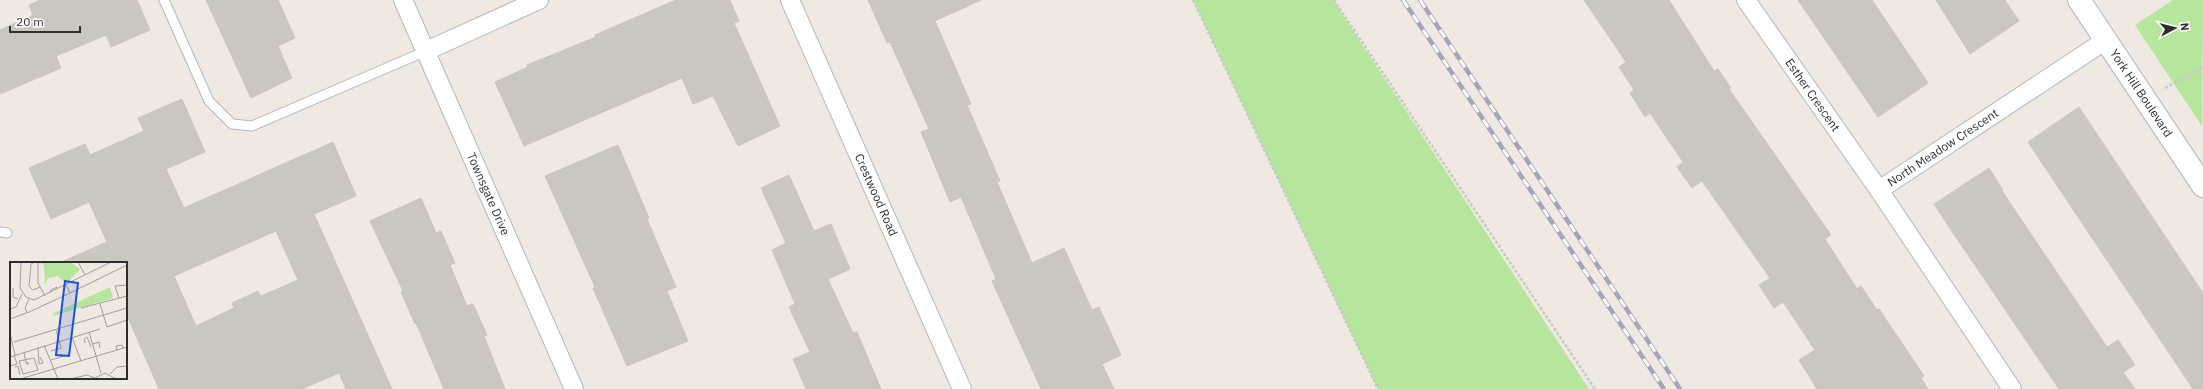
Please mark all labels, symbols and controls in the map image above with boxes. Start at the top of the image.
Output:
scale bar [10,8,80,34]
north arrow [2155,8,2195,48]
text: 20 m [16,14,44,29]
text: N [2177,22,2192,32]
street label: York Hill Boulevard [2107,46,2176,140]
street label: Esther Crescent [1782,55,1844,134]
street label: North Meadow Crescent [1884,105,2001,189]
street label: Townsgate Drive [464,150,514,238]
street label: Crestwood Road [852,151,901,238]
inset map [10,262,127,379]

